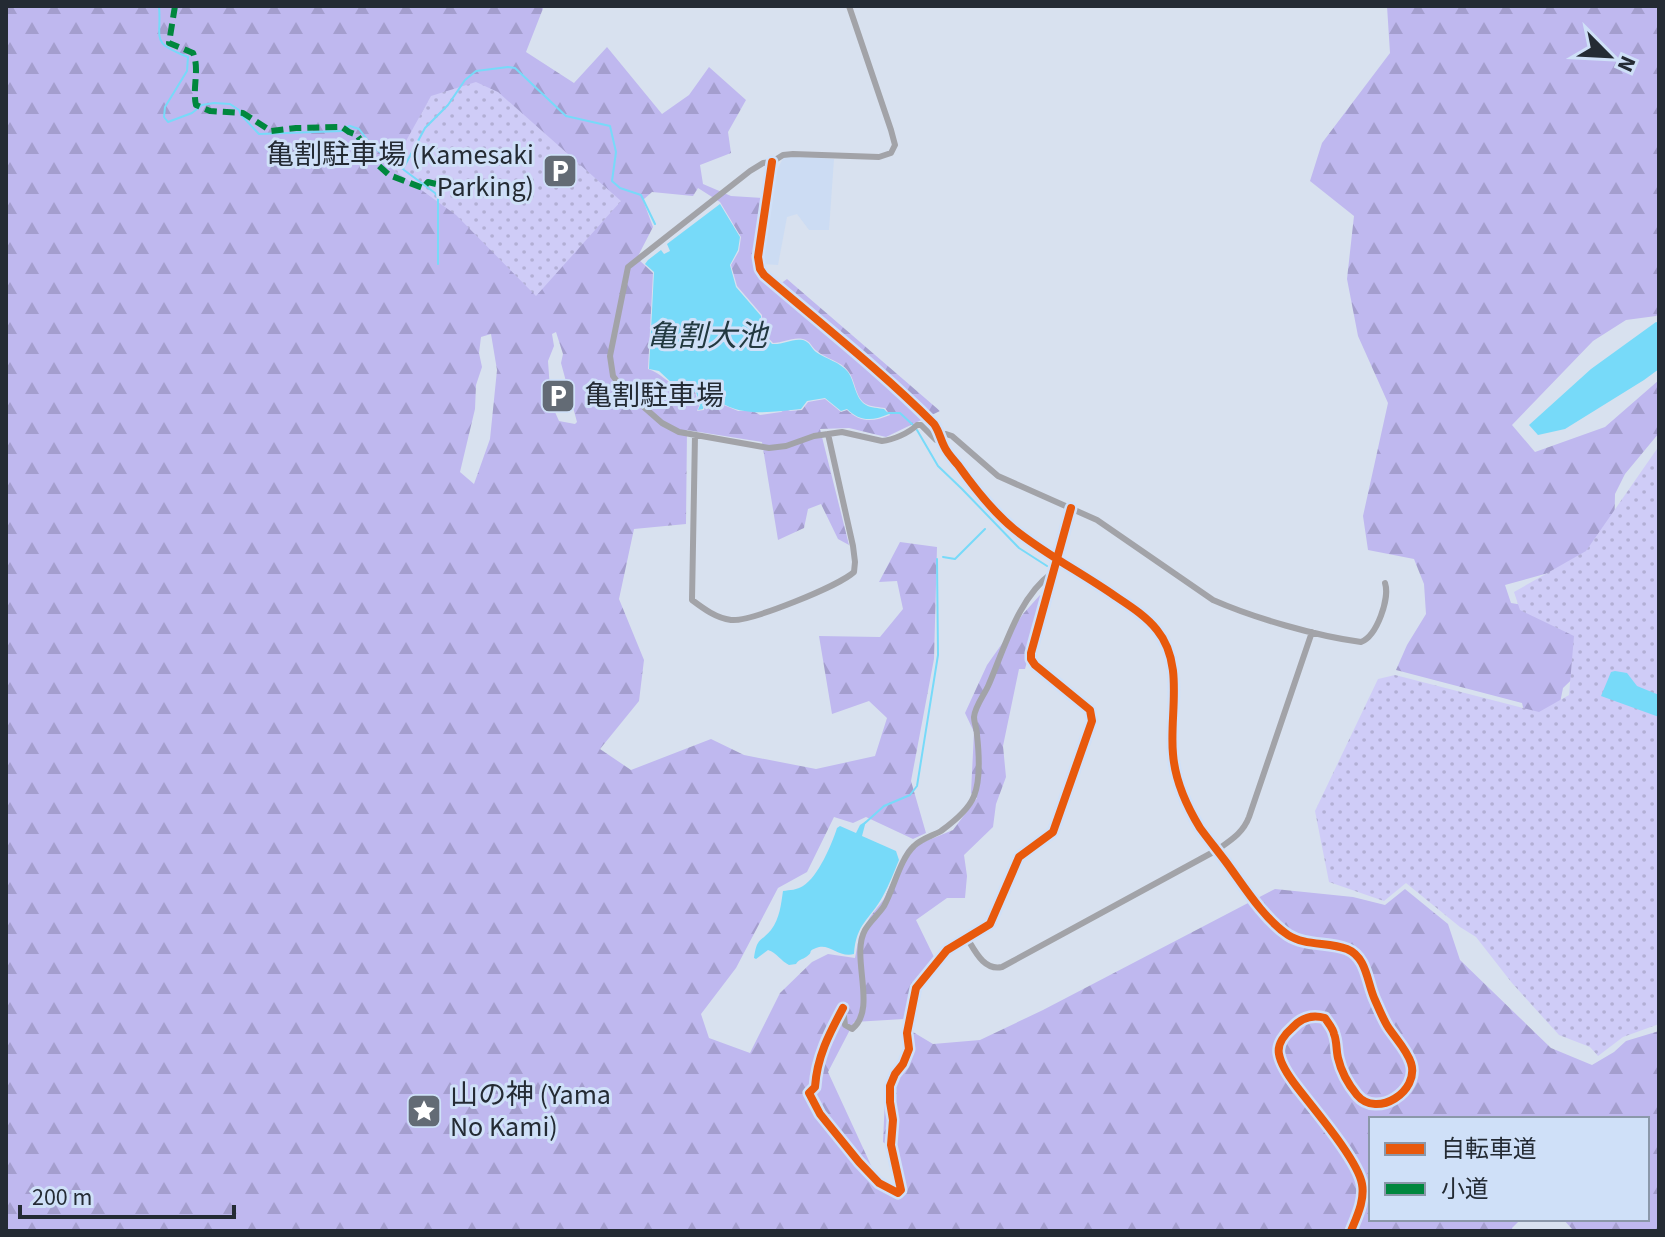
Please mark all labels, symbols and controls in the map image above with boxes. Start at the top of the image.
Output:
north arrow [1569,16,1649,96]
text: N [1609,51,1644,77]
place label: 亀割駐車場 (Kamesaki Parking) [266,135,534,207]
parking icon: 亀割駐車場 (Kamesaki Parking) [541,152,579,190]
water label: 亀割大池 [647,315,770,358]
place label: 亀割駐車場 [584,376,724,416]
parking icon: 亀割駐車場 [539,377,577,415]
place label: 山の神 (Yama No Kami) [450,1075,611,1147]
place icon: 山の神 (Yama No Kami) [405,1092,443,1130]
legend [1369,1117,1649,1221]
text: 自転車道 [1441,1132,1537,1167]
scale bar [20,1169,234,1219]
text: 小道 [1441,1172,1489,1207]
text: 200 m [32,1180,92,1215]

